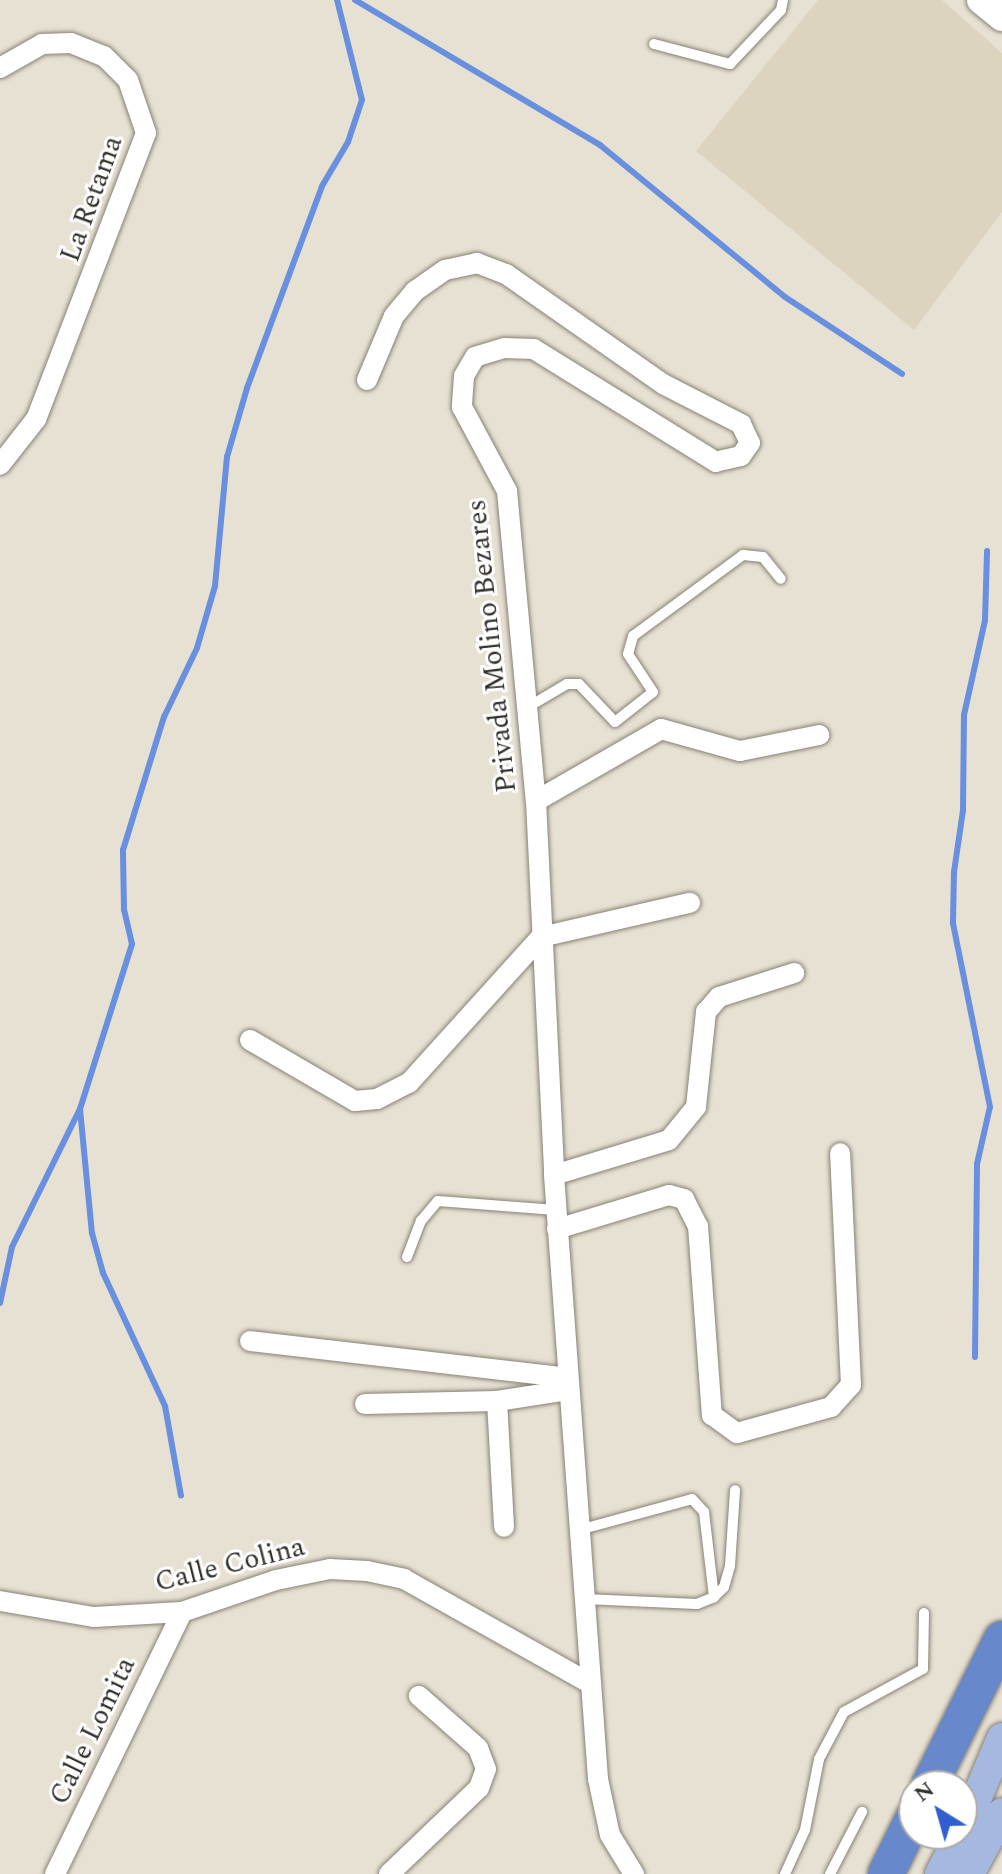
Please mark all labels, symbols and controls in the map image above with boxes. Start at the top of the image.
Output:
street label: La Retama [54,131,130,267]
street label: Privada Molino Bezares [460,498,524,794]
street label: Calle Colina [152,1530,308,1600]
street label: Calle Lomita [43,1652,143,1810]
north arrow [898,1770,978,1850]
text: N [907,1773,942,1811]

